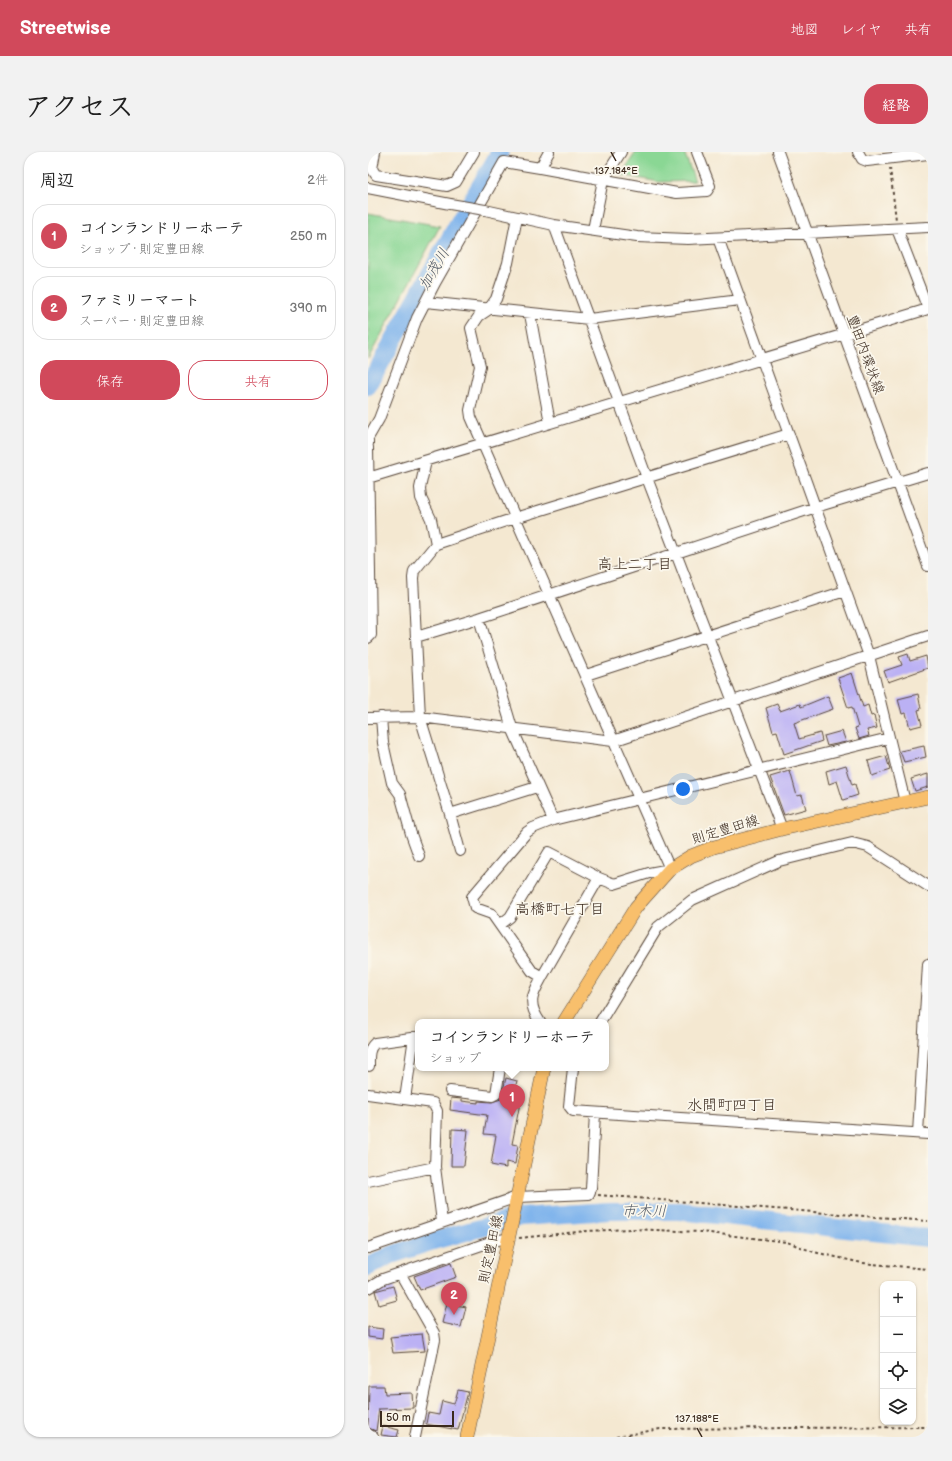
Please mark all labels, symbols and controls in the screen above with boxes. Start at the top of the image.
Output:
text: Streetwise [20,17,111,40]
text: 地図 [791,21,819,38]
text: レイヤ [841,21,882,38]
text: 共有 [904,21,932,38]
button: 経路 [864,84,928,124]
text: アクセス [24,91,134,124]
text: 137.184°E [594,165,638,177]
text: 周辺 [40,171,74,191]
text: 2件 [307,172,328,188]
text: コインランドリーホーテ [79,219,244,238]
text: 1 [51,228,57,244]
text: 250 m [290,228,327,244]
text: ショップ · 則定豊田線 [79,241,204,257]
water label: 加茂川 [415,245,454,293]
text: ファミリーマート [79,291,200,310]
text: 2 [50,300,58,316]
text: 390 m [290,300,327,316]
street label: 豊田内環状線 [843,312,888,397]
text: スーパー · 則定豊田線 [79,313,204,329]
button: 保存 [40,360,180,400]
button: 共有 [188,360,328,400]
district label: 高上二丁目 [597,555,673,574]
your location [673,779,693,799]
street label: 則定豊田線 [689,811,761,848]
district label: 高橋町七丁目 [515,900,605,919]
popup [415,1019,609,1071]
text: コインランドリーホーテ [429,1028,595,1047]
text: ショップ [429,1050,481,1066]
pin: 1 [499,1084,525,1117]
district label: 水間町四丁目 [687,1096,777,1115]
water label: 市木川 [621,1202,667,1221]
street label: 則定豊田線 [475,1213,506,1285]
map controls [880,1281,916,1425]
button: + [880,1281,916,1317]
pin: 2 [441,1282,467,1315]
button: − [880,1317,916,1353]
button: locate [880,1353,916,1389]
button: layers [880,1389,916,1425]
scale bar [380,1409,454,1428]
text: 50 m [386,1411,411,1424]
text: 137.188°E [675,1413,719,1425]

